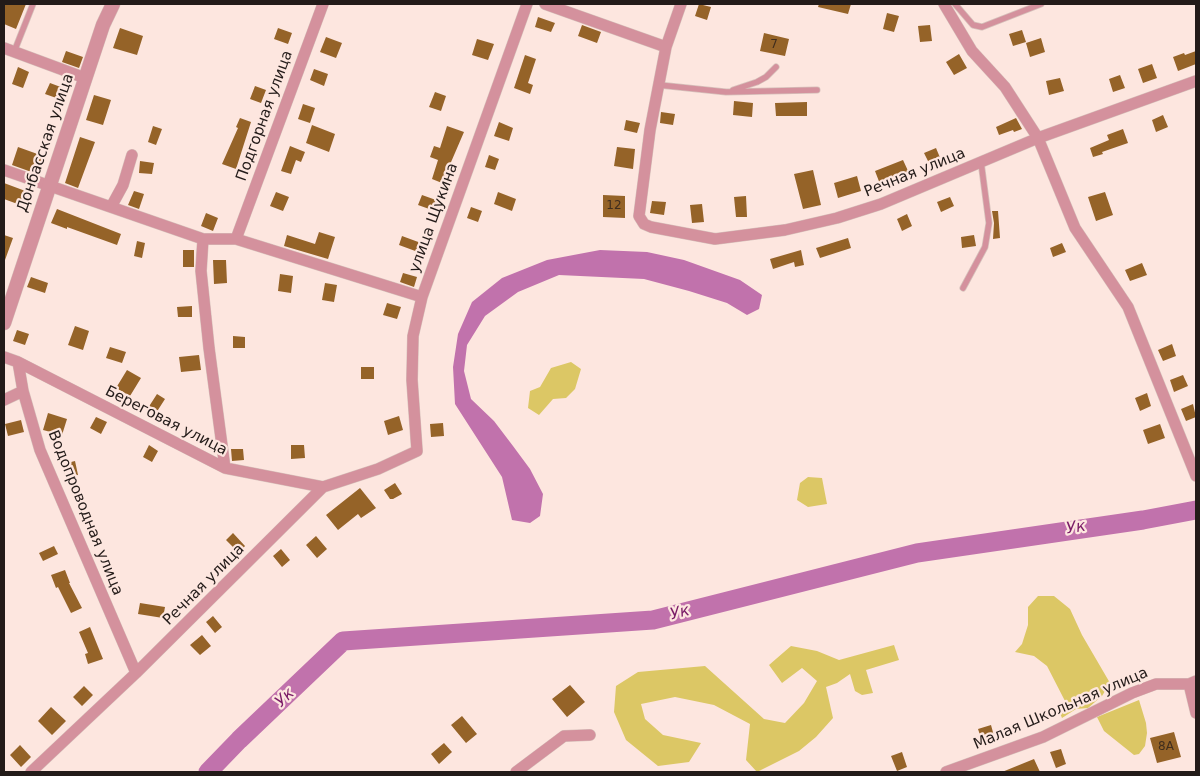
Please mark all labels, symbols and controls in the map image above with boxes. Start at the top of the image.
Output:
house number: 7 [770,38,778,52]
street label: Подгорная улица [233,48,297,184]
street label: Донбасская улица [14,71,78,215]
street label: Речная улица [862,145,968,201]
street label: улица Щукина [406,161,462,275]
house number: 12 [606,199,622,213]
street label: Береговая улица [102,382,230,460]
street label: Водопроводная улица [44,428,126,598]
water label: Ук [1065,517,1087,539]
street label: Речная улица [160,541,248,629]
water label: Ук [668,601,692,625]
street label: Малая Школьная улица [971,664,1151,754]
water label: Ук [271,684,299,712]
house number: 8А [1158,740,1174,754]

